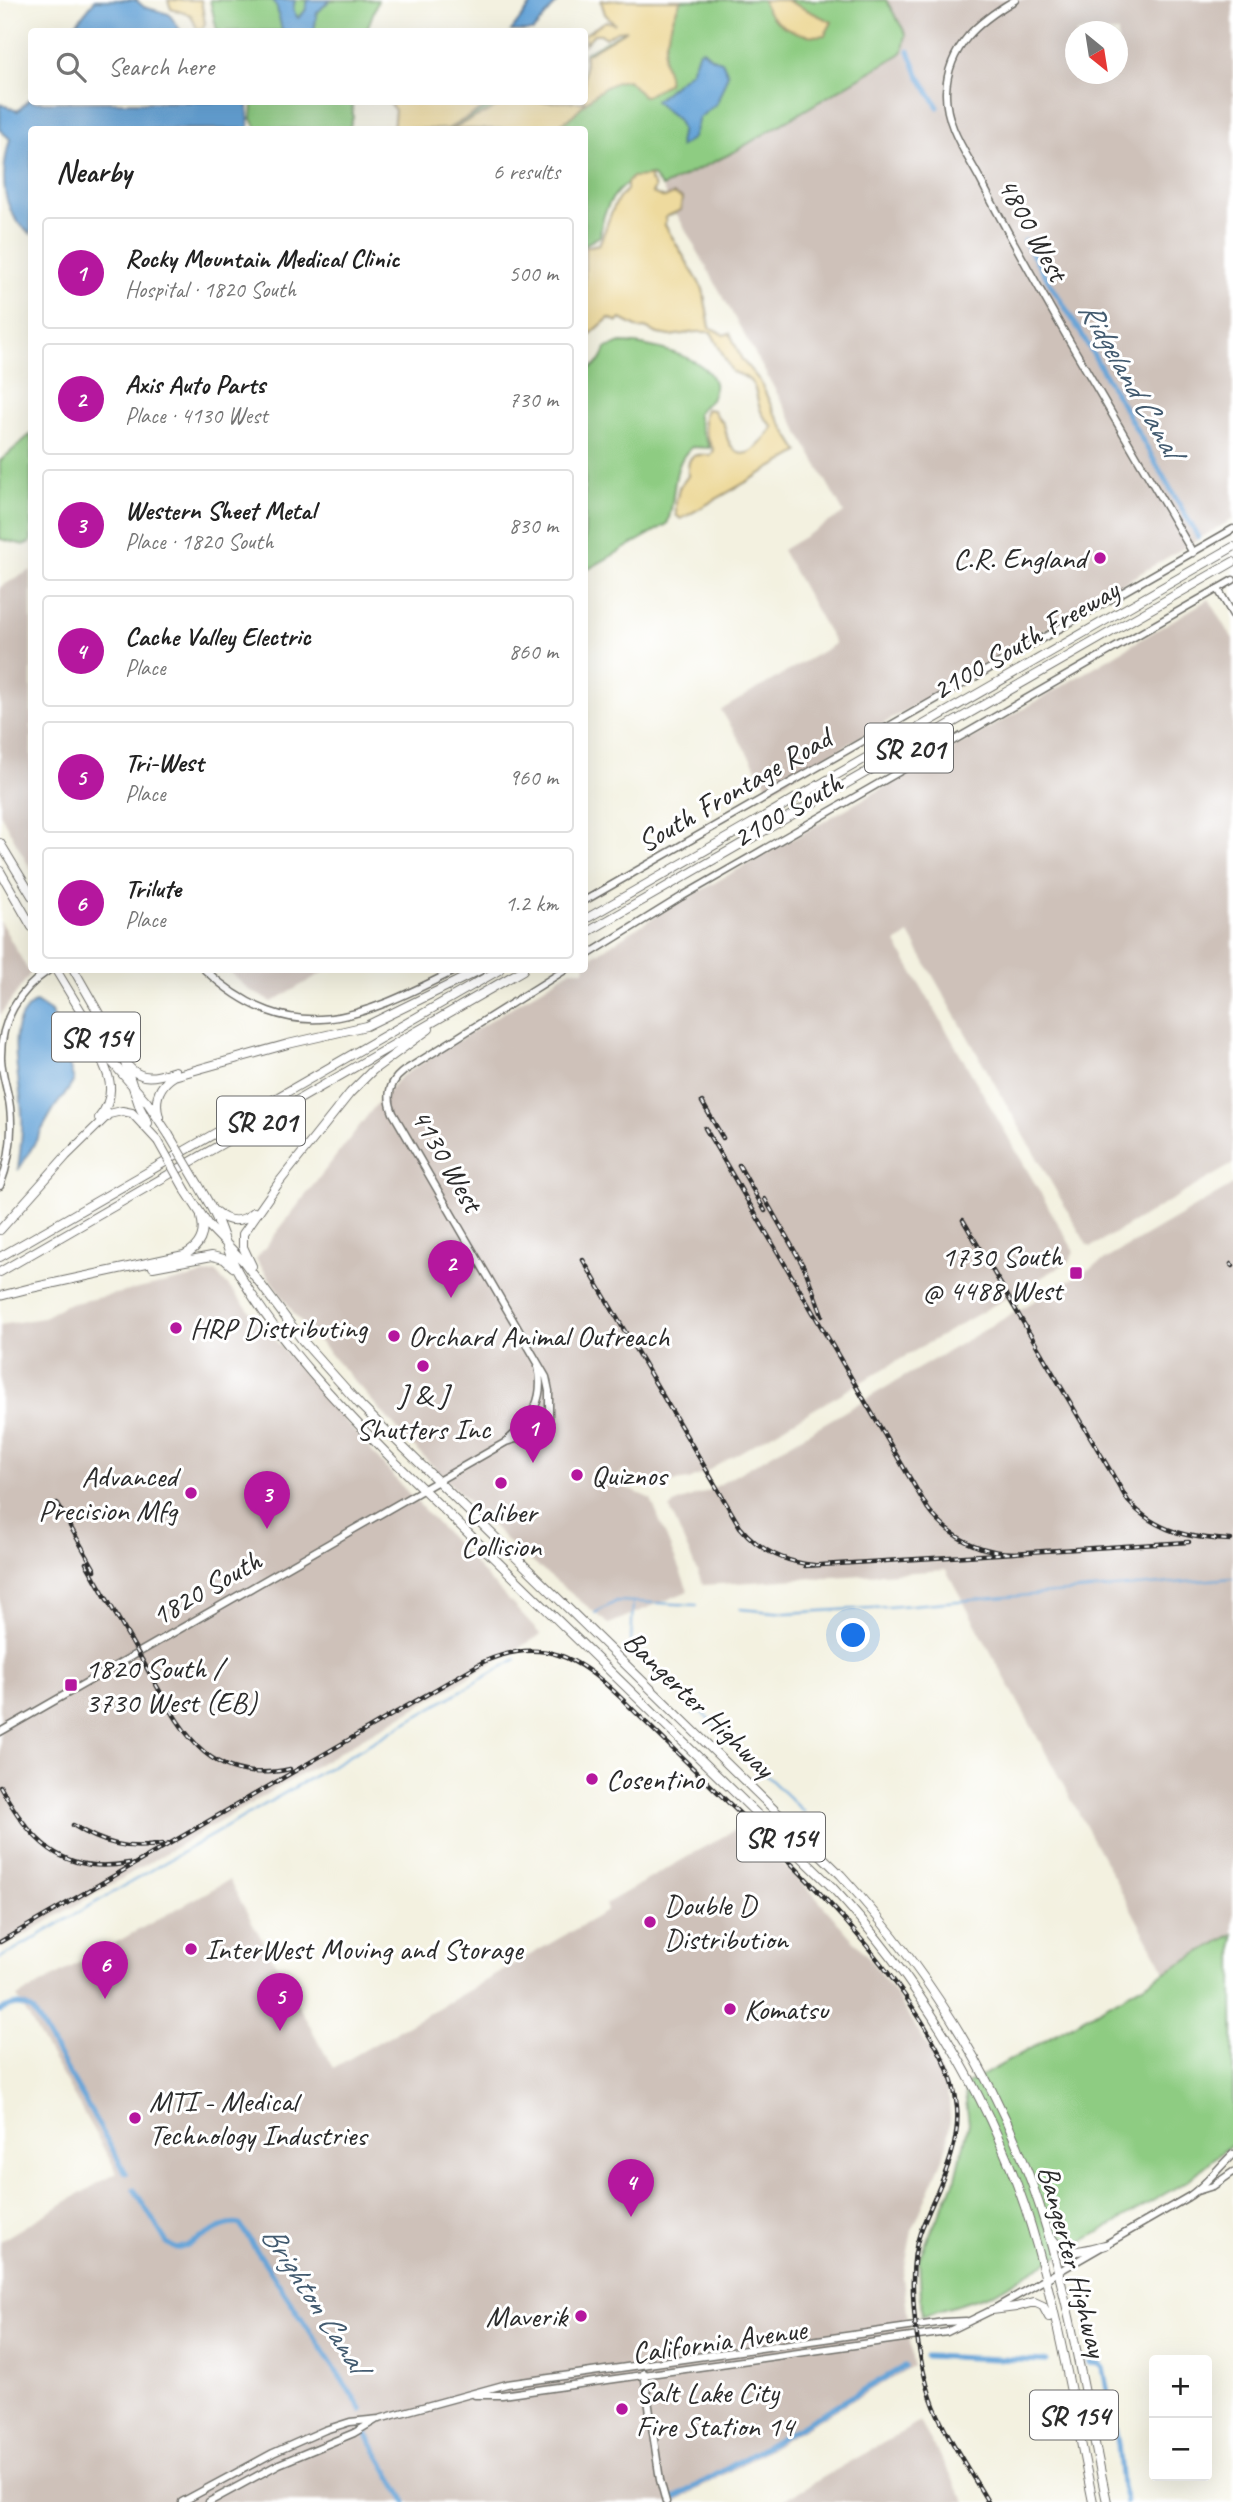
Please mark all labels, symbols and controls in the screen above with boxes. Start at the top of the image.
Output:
north arrow [1065,21,1128,84]
search box [28,28,588,105]
icon: search [52,48,90,86]
text: Search here [108,50,214,83]
text: Nearby [56,153,132,191]
text: 6 results [493,157,560,186]
street label: 4800 West [989,170,1079,290]
text: Rocky Mountain Medical Clinic [125,242,399,275]
text: 1 [76,259,86,288]
text: 500 m [509,259,558,288]
text: Hospital · 1820 South [125,275,296,304]
water label: Ridgeland Canal [1070,293,1197,472]
text: Axis Auto Parts [125,368,265,401]
text: 2 [76,385,86,414]
text: 730 m [509,385,558,414]
text: Place · 4130 West [125,401,268,430]
text: Western Sheet Metal [125,494,316,527]
text: 3 [76,511,86,540]
text: 830 m [509,511,558,540]
text: Place · 1820 South [125,527,273,556]
place label: C.R. England [953,539,1090,577]
marker: C.R. England [1092,550,1108,566]
street label: 2100 South Freeway [925,570,1127,709]
text: Cache Valley Electric [125,620,310,653]
text: 4 [76,637,86,666]
text: 860 m [509,637,558,666]
text: Place [125,653,165,682]
street label: South Frontage Road [630,717,841,861]
road number: SR 201 [865,724,953,772]
text: Tri-West [125,746,203,779]
text: 5 [76,763,86,792]
text: 960 m [509,763,558,792]
street label: 2100 South [725,763,850,857]
text: Place [125,779,165,808]
text: Trilute [125,872,181,905]
text: 6 [76,889,86,918]
text: 1.2 km [505,889,558,918]
text: Place [125,905,165,934]
road number: SR 154 [52,1012,140,1062]
road number: SR 201 [217,1096,305,1146]
street label: 4130 West [402,1102,493,1221]
place label: 1730 South @ 4488 West [922,1237,1065,1309]
pin: 2 [428,1240,474,1298]
marker: 1730 South @ 4488 West [1068,1265,1084,1281]
place label: HRP Distributing [190,1309,368,1347]
place label: Orchard Animal Outreach [408,1317,670,1355]
marker: HRP Distributing [168,1320,184,1336]
marker: Orchard Animal Outreach [386,1328,402,1344]
marker: J & J Shutters Inc [415,1358,431,1374]
place label: J & J Shutters Inc [356,1376,491,1448]
pin: 1 [510,1405,556,1463]
place label: Quiznos [591,1456,669,1494]
place label: Advanced Precision Mfg [38,1457,181,1529]
marker: Quiznos [569,1467,585,1483]
pin: 3 [244,1471,290,1529]
marker: Caliber Collision [493,1475,509,1491]
marker: Advanced Precision Mfg [183,1485,199,1501]
place label: Caliber Collision [461,1493,543,1565]
street label: 1820 South [144,1541,269,1635]
your location [836,1618,870,1652]
street label: Bangerter Highway [615,1622,785,1788]
place label: 1820 South / 3730 West (EB) [85,1649,259,1721]
marker: 1820 South / 3730 West (EB) [63,1677,79,1693]
place label: Cosentino [606,1760,705,1798]
marker: Cosentino [584,1771,600,1787]
road number: SR 154 [737,1812,825,1862]
place label: Double D Distribution [664,1886,789,1958]
marker: Double D Distribution [642,1914,658,1930]
place label: InterWest Moving and Storage [205,1930,525,1968]
pin: 6 [82,1941,128,1999]
marker: InterWest Moving and Storage [183,1941,199,1957]
pin: 5 [257,1973,303,2031]
place label: Komatsu [744,1990,830,2028]
marker: Komatsu [722,2001,738,2017]
place label: MTI - Medical Technology Industries [149,2082,369,2154]
marker: MTI - Medical Technology Industries [127,2110,143,2126]
pin: 4 [608,2159,654,2217]
street label: Bangerter Highway [1029,2161,1117,2363]
water label: Brighton Canal [252,2217,383,2388]
place label: Maverik [486,2297,569,2335]
marker: Maverik [573,2308,589,2324]
street label: California Avenue [629,2310,811,2372]
map controls [1149,2355,1212,2481]
button: + [1149,2355,1212,2418]
place label: Salt Lake City Fire Station 14 [636,2373,797,2445]
road number: SR 154 [1030,2390,1118,2440]
marker: Salt Lake City Fire Station 14 [614,2401,630,2417]
button: − [1149,2418,1212,2481]

